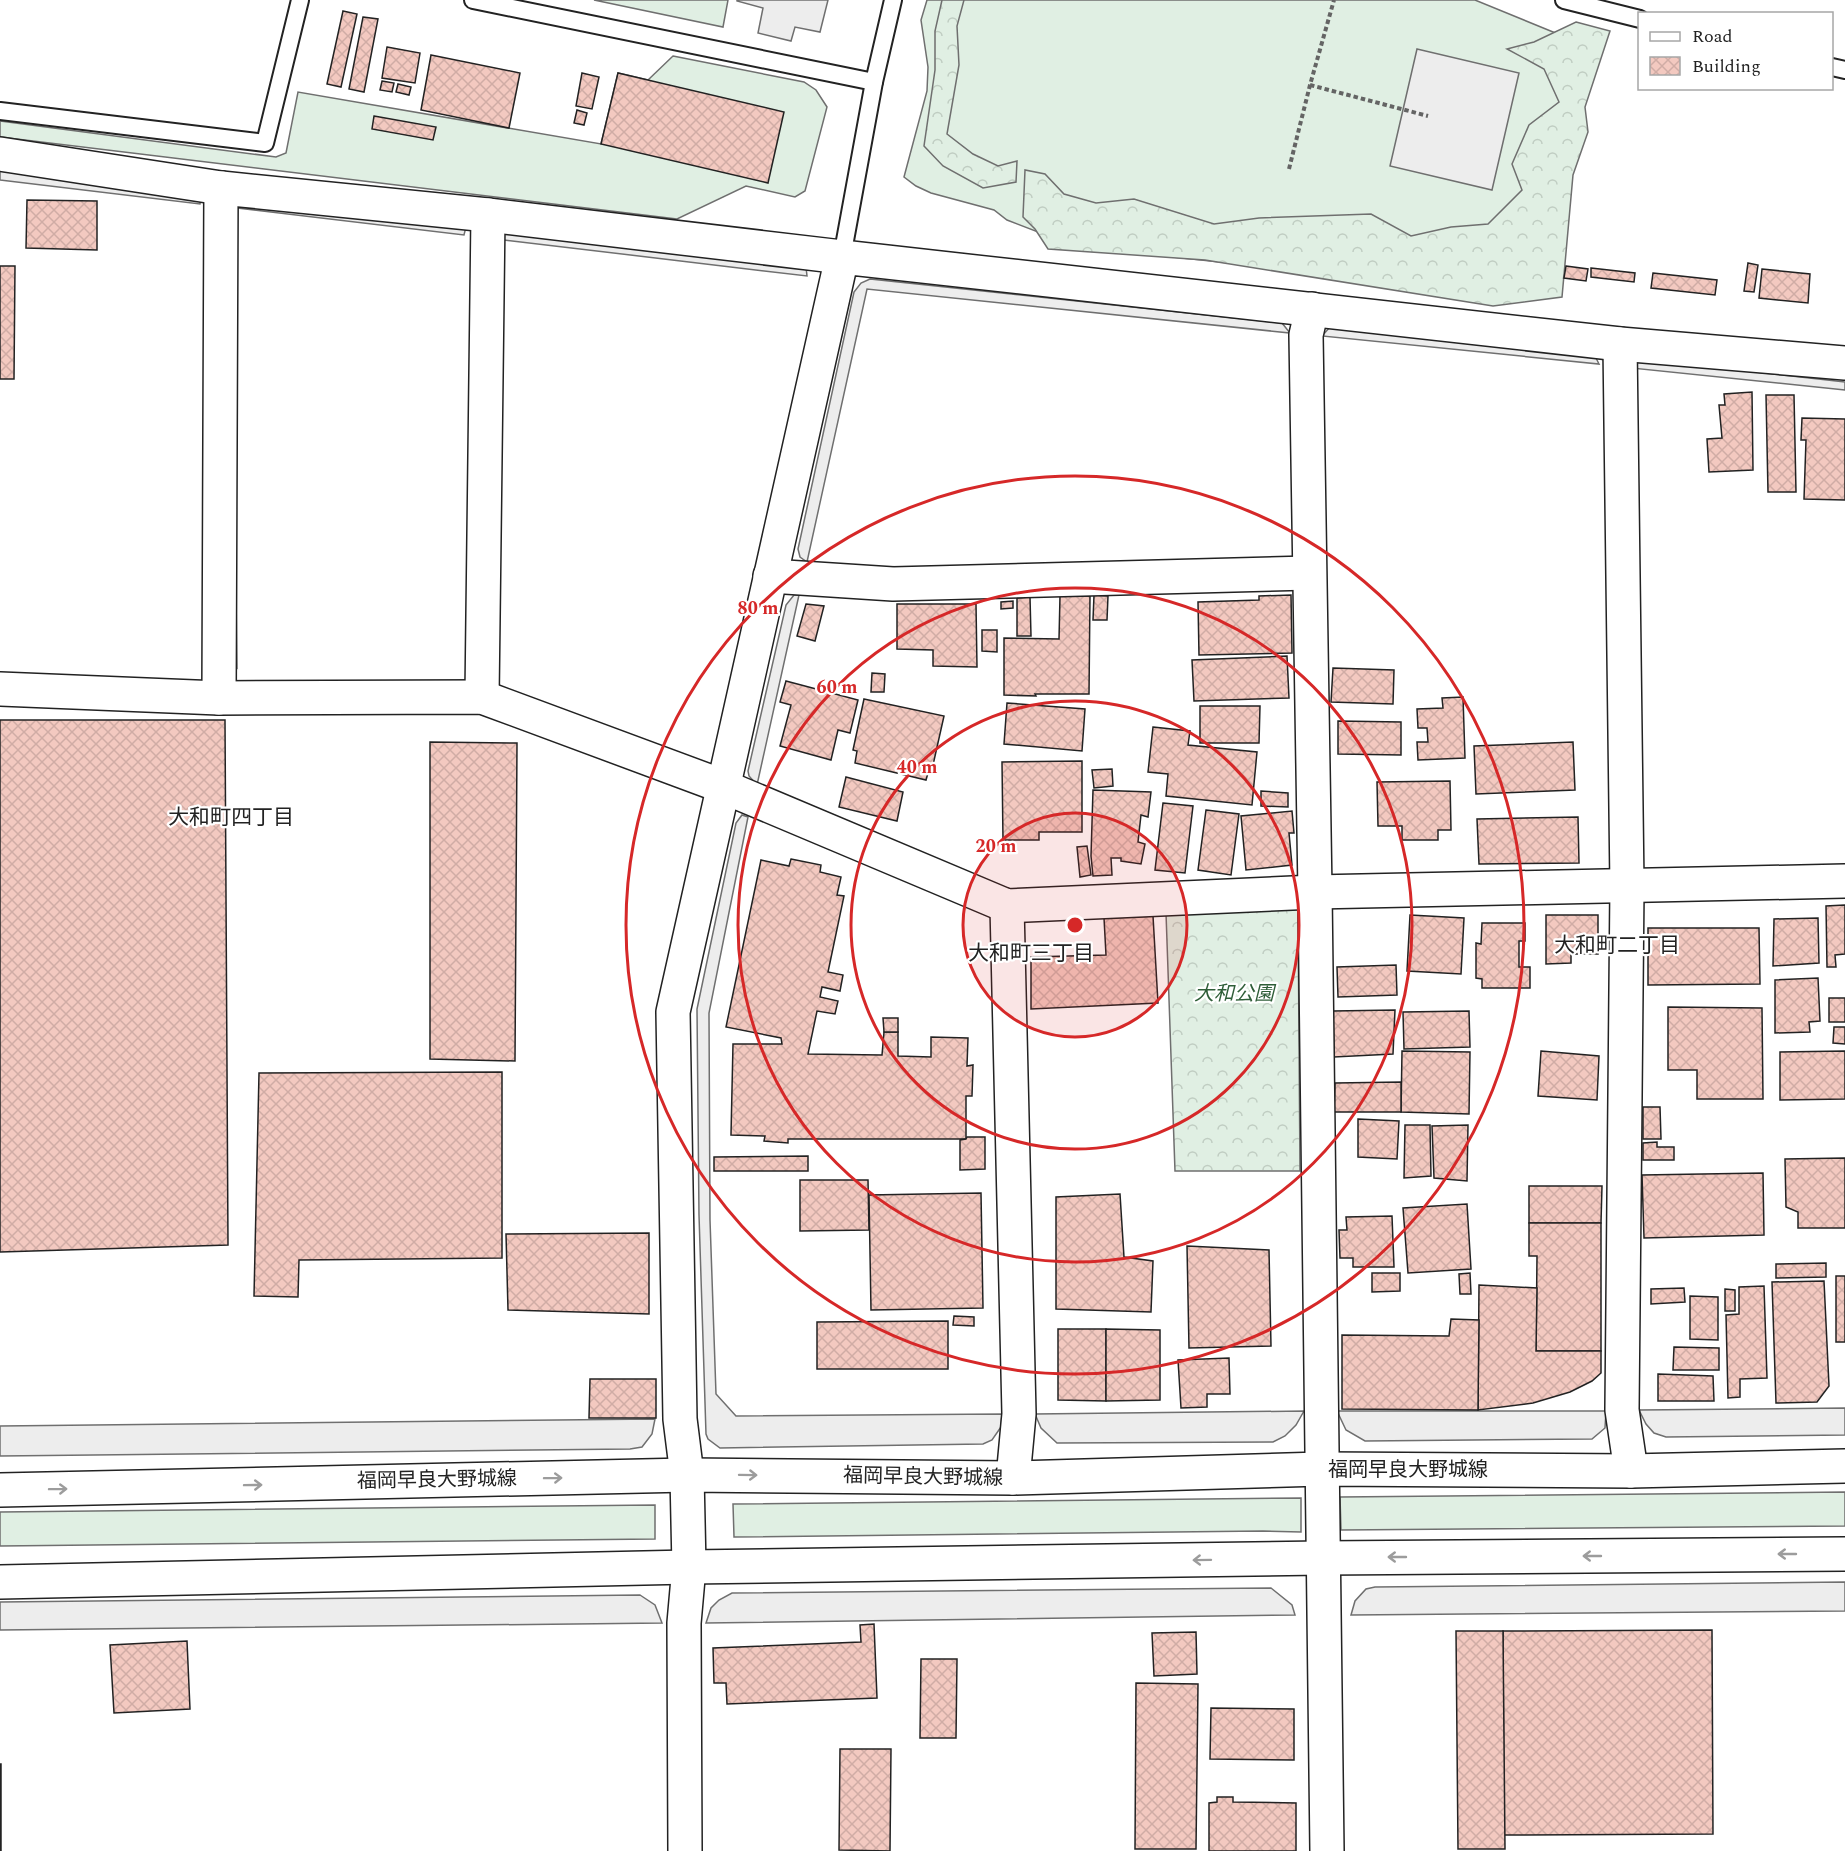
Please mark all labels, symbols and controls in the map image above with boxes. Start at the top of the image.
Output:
legend [1638,12,1833,90]
text: Road [1692,23,1733,50]
text: Building [1692,53,1761,80]
text: 80 m [738,595,778,622]
text: 60 m [817,674,857,701]
text: 40 m [897,754,937,781]
district label: 大和町四丁目 [168,802,294,834]
text: 20 m [976,833,1016,860]
centre of rings [1065,915,1085,935]
district label: 大和町二丁目 [1554,930,1680,962]
district label: 大和町三丁目 [968,938,1094,970]
park label: 大和公園 [1194,979,1277,1009]
street label: 福岡早良大野城線 [1328,1455,1488,1485]
street label: 福岡早良大野城線 [843,1461,1003,1493]
street label: 福岡早良大野城線 [357,1464,517,1496]
one-way arrow [738,1469,758,1481]
one-way arrow [543,1472,563,1483]
one-way arrow [243,1479,263,1490]
one-way arrow [48,1483,68,1495]
one-way arrow [1777,1548,1797,1560]
one-way arrow [1582,1550,1602,1562]
one-way arrow [1387,1551,1407,1563]
one-way arrow [1192,1554,1212,1565]

